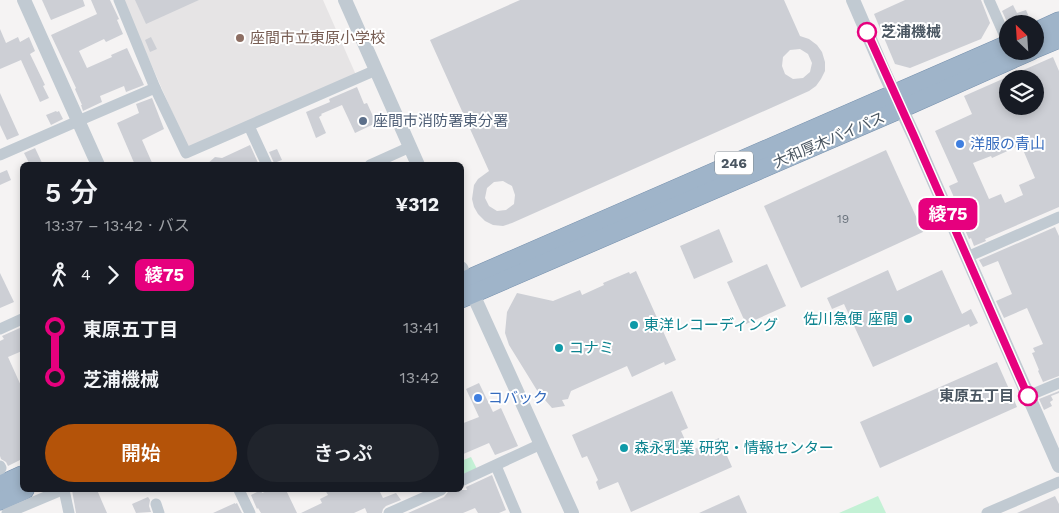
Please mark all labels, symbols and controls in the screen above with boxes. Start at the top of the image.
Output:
north arrow [999,15,1044,60]
map controls [999,15,1044,115]
marker: 芝浦機械 [857,22,877,42]
place label: 芝浦機械 [881,23,941,41]
place label: 座間市立東原小学校 [250,29,385,47]
marker: 座間市立東原小学校 [234,32,246,44]
button: layers [999,70,1044,115]
street label: 大和厚木バイパス [770,108,888,172]
place label: 座間市消防署東分署 [373,112,508,130]
marker: 座間市消防署東分署 [357,115,369,127]
place label: 洋服の青山 [970,135,1045,153]
marker: 洋服の青山 [954,138,966,150]
road number: 246 [715,152,753,174]
text: 5 分 [45,176,98,209]
text: ¥312 [396,193,439,216]
line badge: 綾75 [919,198,977,230]
text: 綾75 [928,203,968,224]
house number: 19 [837,212,849,226]
text: 13:37 – 13:42 · バス [45,216,190,235]
icon: walk [45,261,73,289]
icon: forward [99,261,127,289]
text: 綾75 [145,264,184,285]
text: 4 [81,265,91,284]
place label: 佐川急便 座間 [803,310,898,328]
marker: 佐川急便 座間 [902,313,914,325]
place label: 東洋レコーディング [644,316,778,334]
text: 東原五丁目 [83,318,178,341]
text: 13:41 [403,318,439,337]
marker: 東洋レコーディング [628,319,640,331]
place label: コナミ [569,339,614,357]
marker: コナミ [553,342,565,354]
text: 芝浦機械 [83,368,159,391]
text: 13:42 [400,368,439,387]
marker: 東原五丁目 [1018,386,1038,406]
place label: 東原五丁目 [939,387,1014,405]
place label: コバック [488,389,548,407]
marker: コバック [472,392,484,404]
button: 開始 [45,424,237,482]
button: きっぷ [247,424,439,482]
place label: 森永乳業 研究・情報センター [634,439,834,457]
marker: 森永乳業 研究・情報センター [618,442,630,454]

